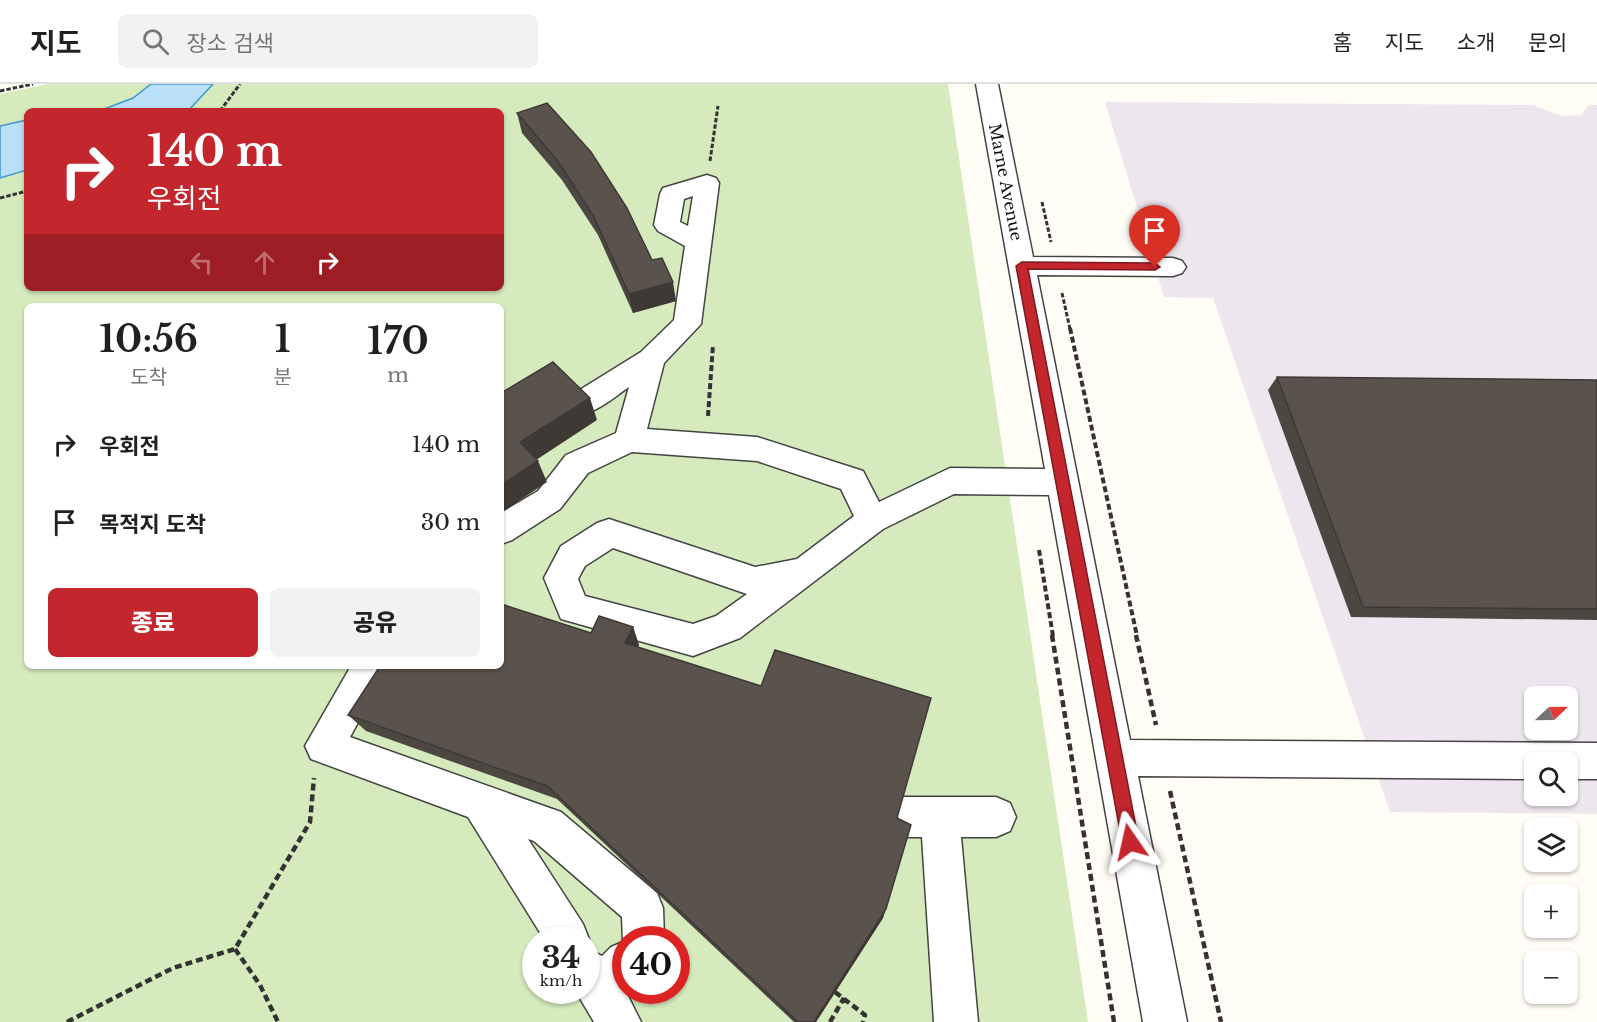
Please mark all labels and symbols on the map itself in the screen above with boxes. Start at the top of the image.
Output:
street label: Marne Avenue [985,122,1027,242]
pin [1129,205,1180,267]
north arrow [1524,686,1578,740]
position arrow [1098,810,1162,874]
speed limit sign: 40 [612,926,690,1004]

